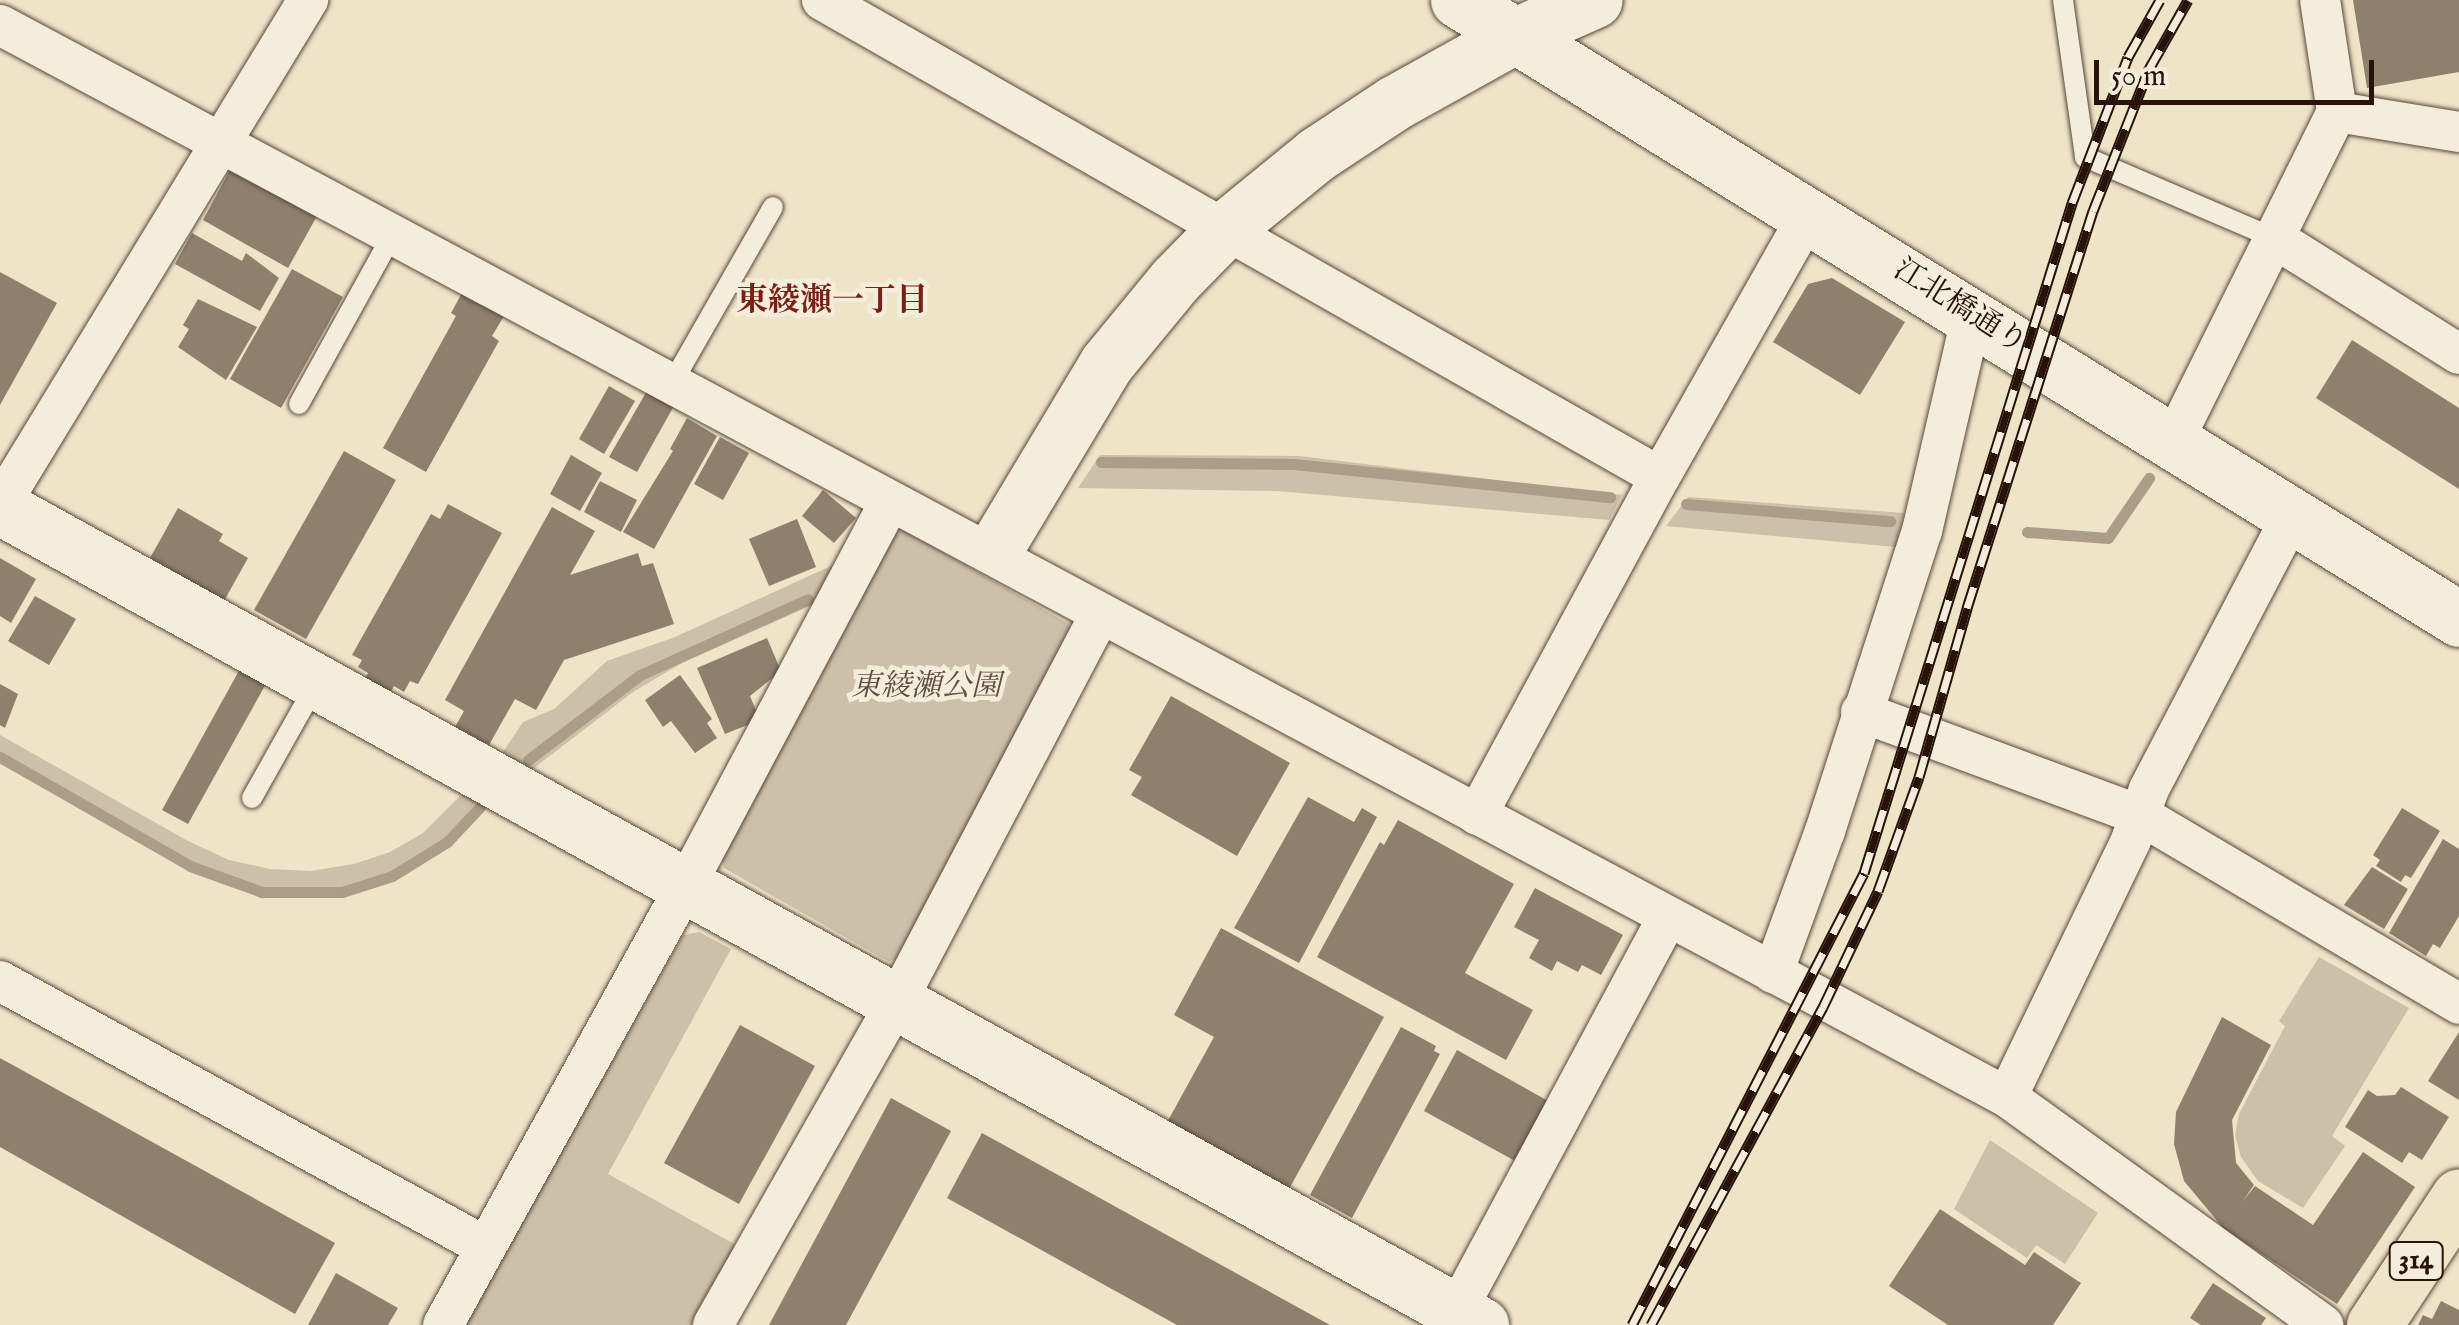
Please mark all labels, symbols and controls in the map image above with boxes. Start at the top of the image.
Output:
scale bar [2099,40,2379,102]
text: 50 m [2111,58,2166,96]
street label: 江北橋通り [1887,252,2033,362]
district label: 東綾瀬一丁目 [736,283,928,321]
park label: 東綾瀬公園 [851,669,1001,705]
road number: 314 [2388,1238,2444,1284]

